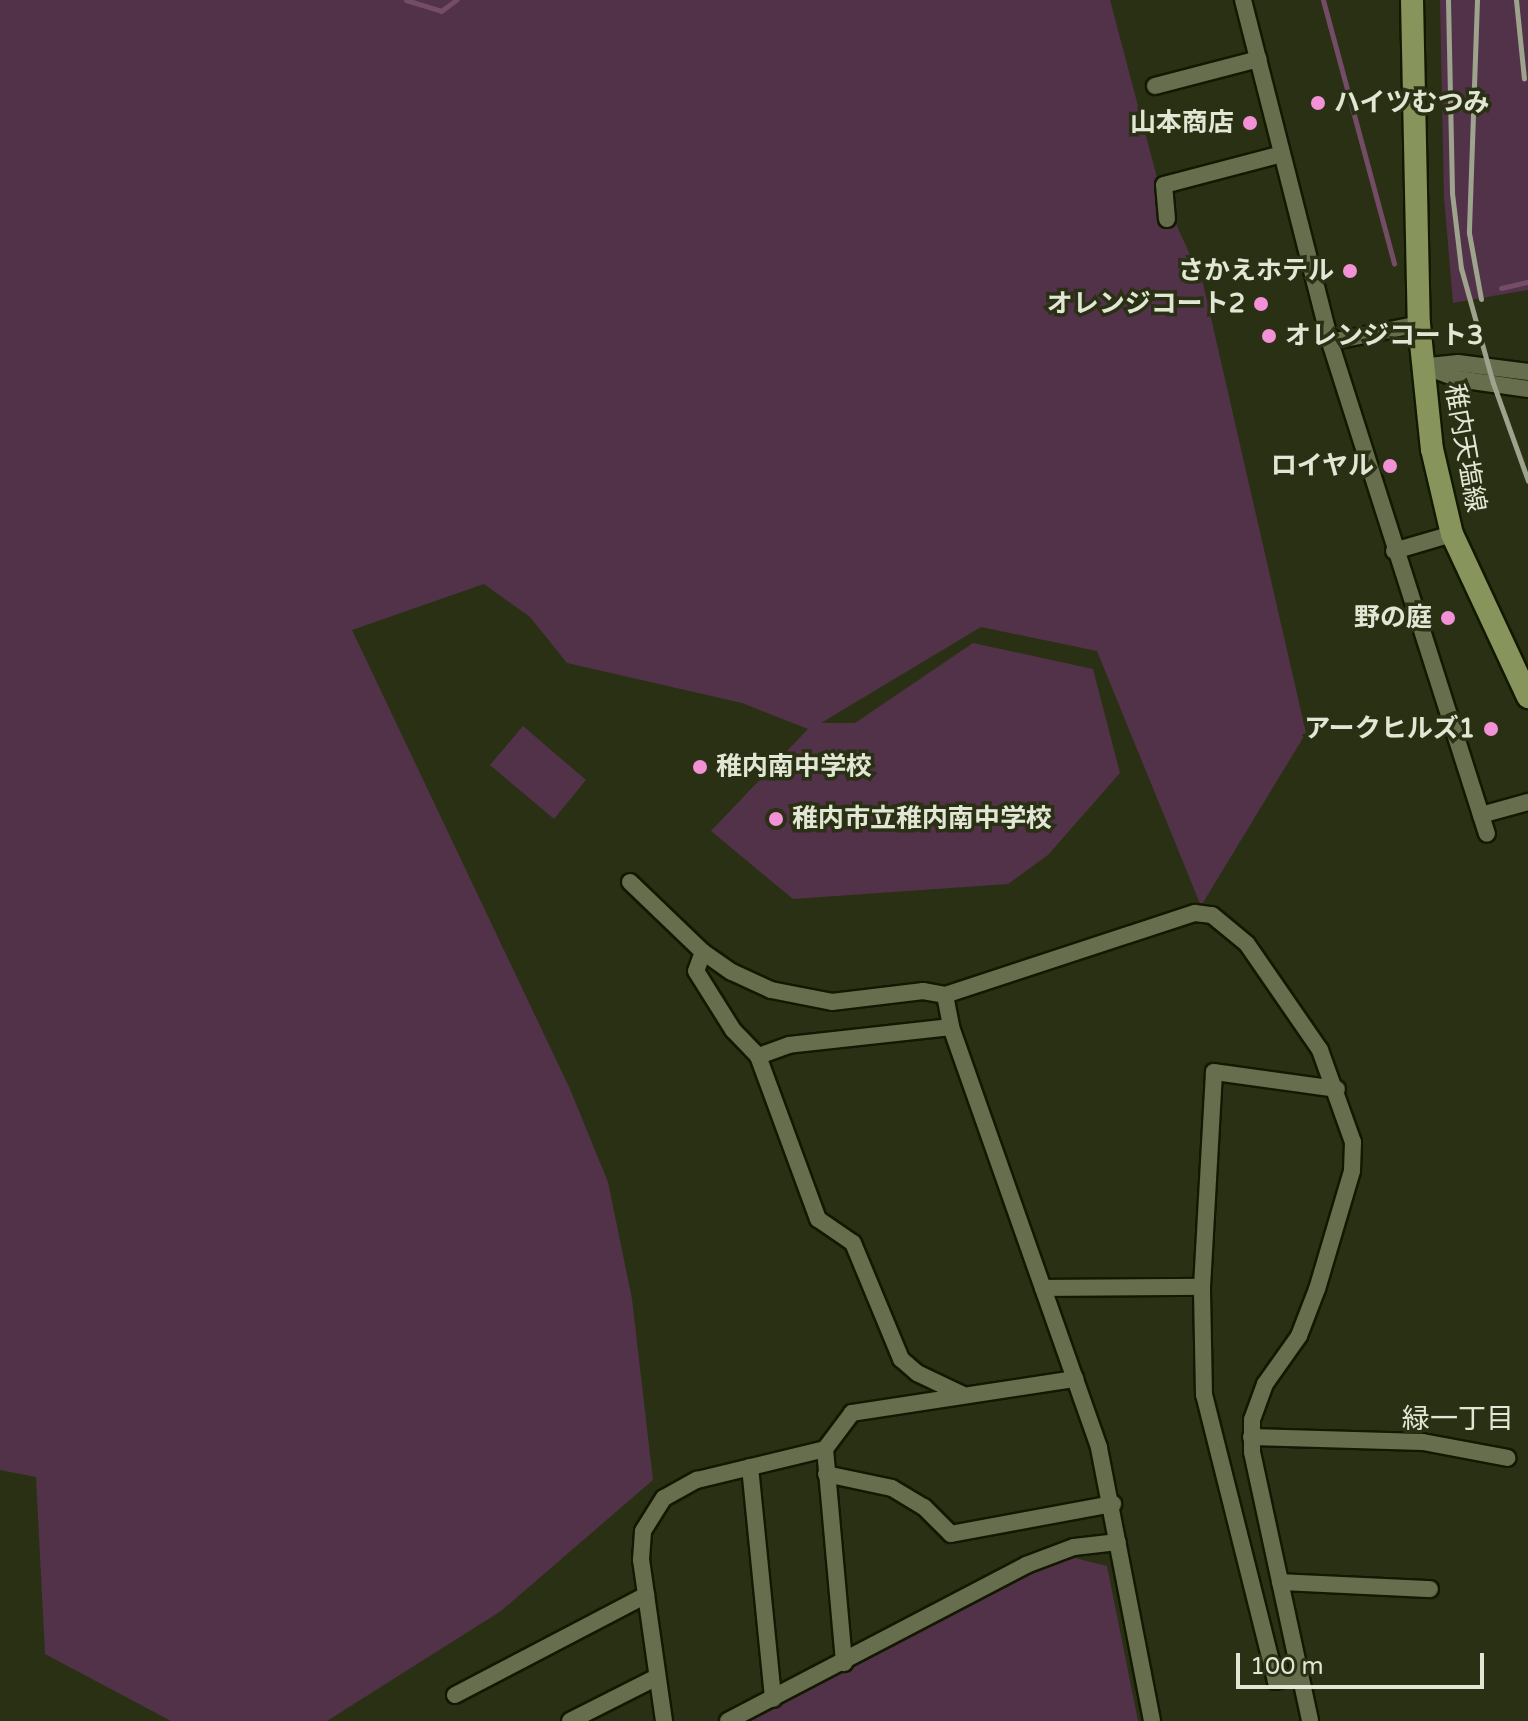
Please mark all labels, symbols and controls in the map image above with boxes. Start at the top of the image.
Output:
place label: ハイツむつみ [1334,87,1490,119]
marker: ハイツむつみ [1309,94,1327,112]
place label: 山本商店 [1130,107,1234,139]
marker: 山本商店 [1241,114,1259,132]
place label: さかえホテル [1178,255,1334,287]
marker: さかえホテル [1341,262,1359,280]
place label: オレンジコート2 [1047,288,1245,320]
marker: オレンジコート2 [1252,295,1270,313]
place label: オレンジコート3 [1285,320,1483,352]
marker: オレンジコート3 [1260,327,1278,345]
street label: 稚内天塩線 [1438,381,1492,515]
place label: ロイヤル [1270,450,1374,482]
marker: ロイヤル [1381,457,1399,475]
place label: 野の庭 [1354,602,1432,634]
marker: 野の庭 [1439,609,1457,627]
place label: アークヒルズ1 [1304,713,1475,745]
marker: アークヒルズ1 [1482,720,1500,738]
place label: 稚内南中学校 [716,751,872,783]
marker: 稚内南中学校 [691,758,709,776]
place label: 稚内市立稚内南中学校 [792,803,1052,835]
marker: 稚内市立稚内南中学校 [767,810,785,828]
district label: 緑一丁目 [1402,1402,1514,1436]
scale bar [1240,1637,1488,1687]
text: 100 m [1250,1652,1324,1681]

